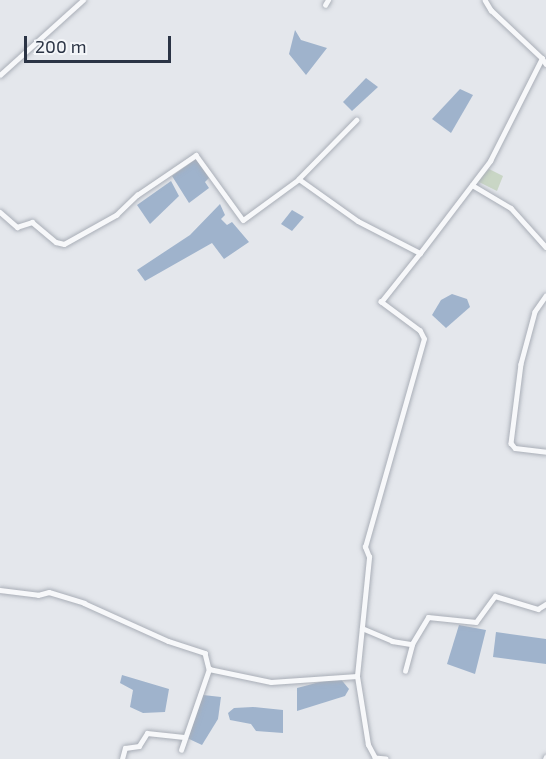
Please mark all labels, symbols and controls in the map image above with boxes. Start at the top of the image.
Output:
scale bar [27,24,174,62]
text: 200 m [35,35,87,57]

